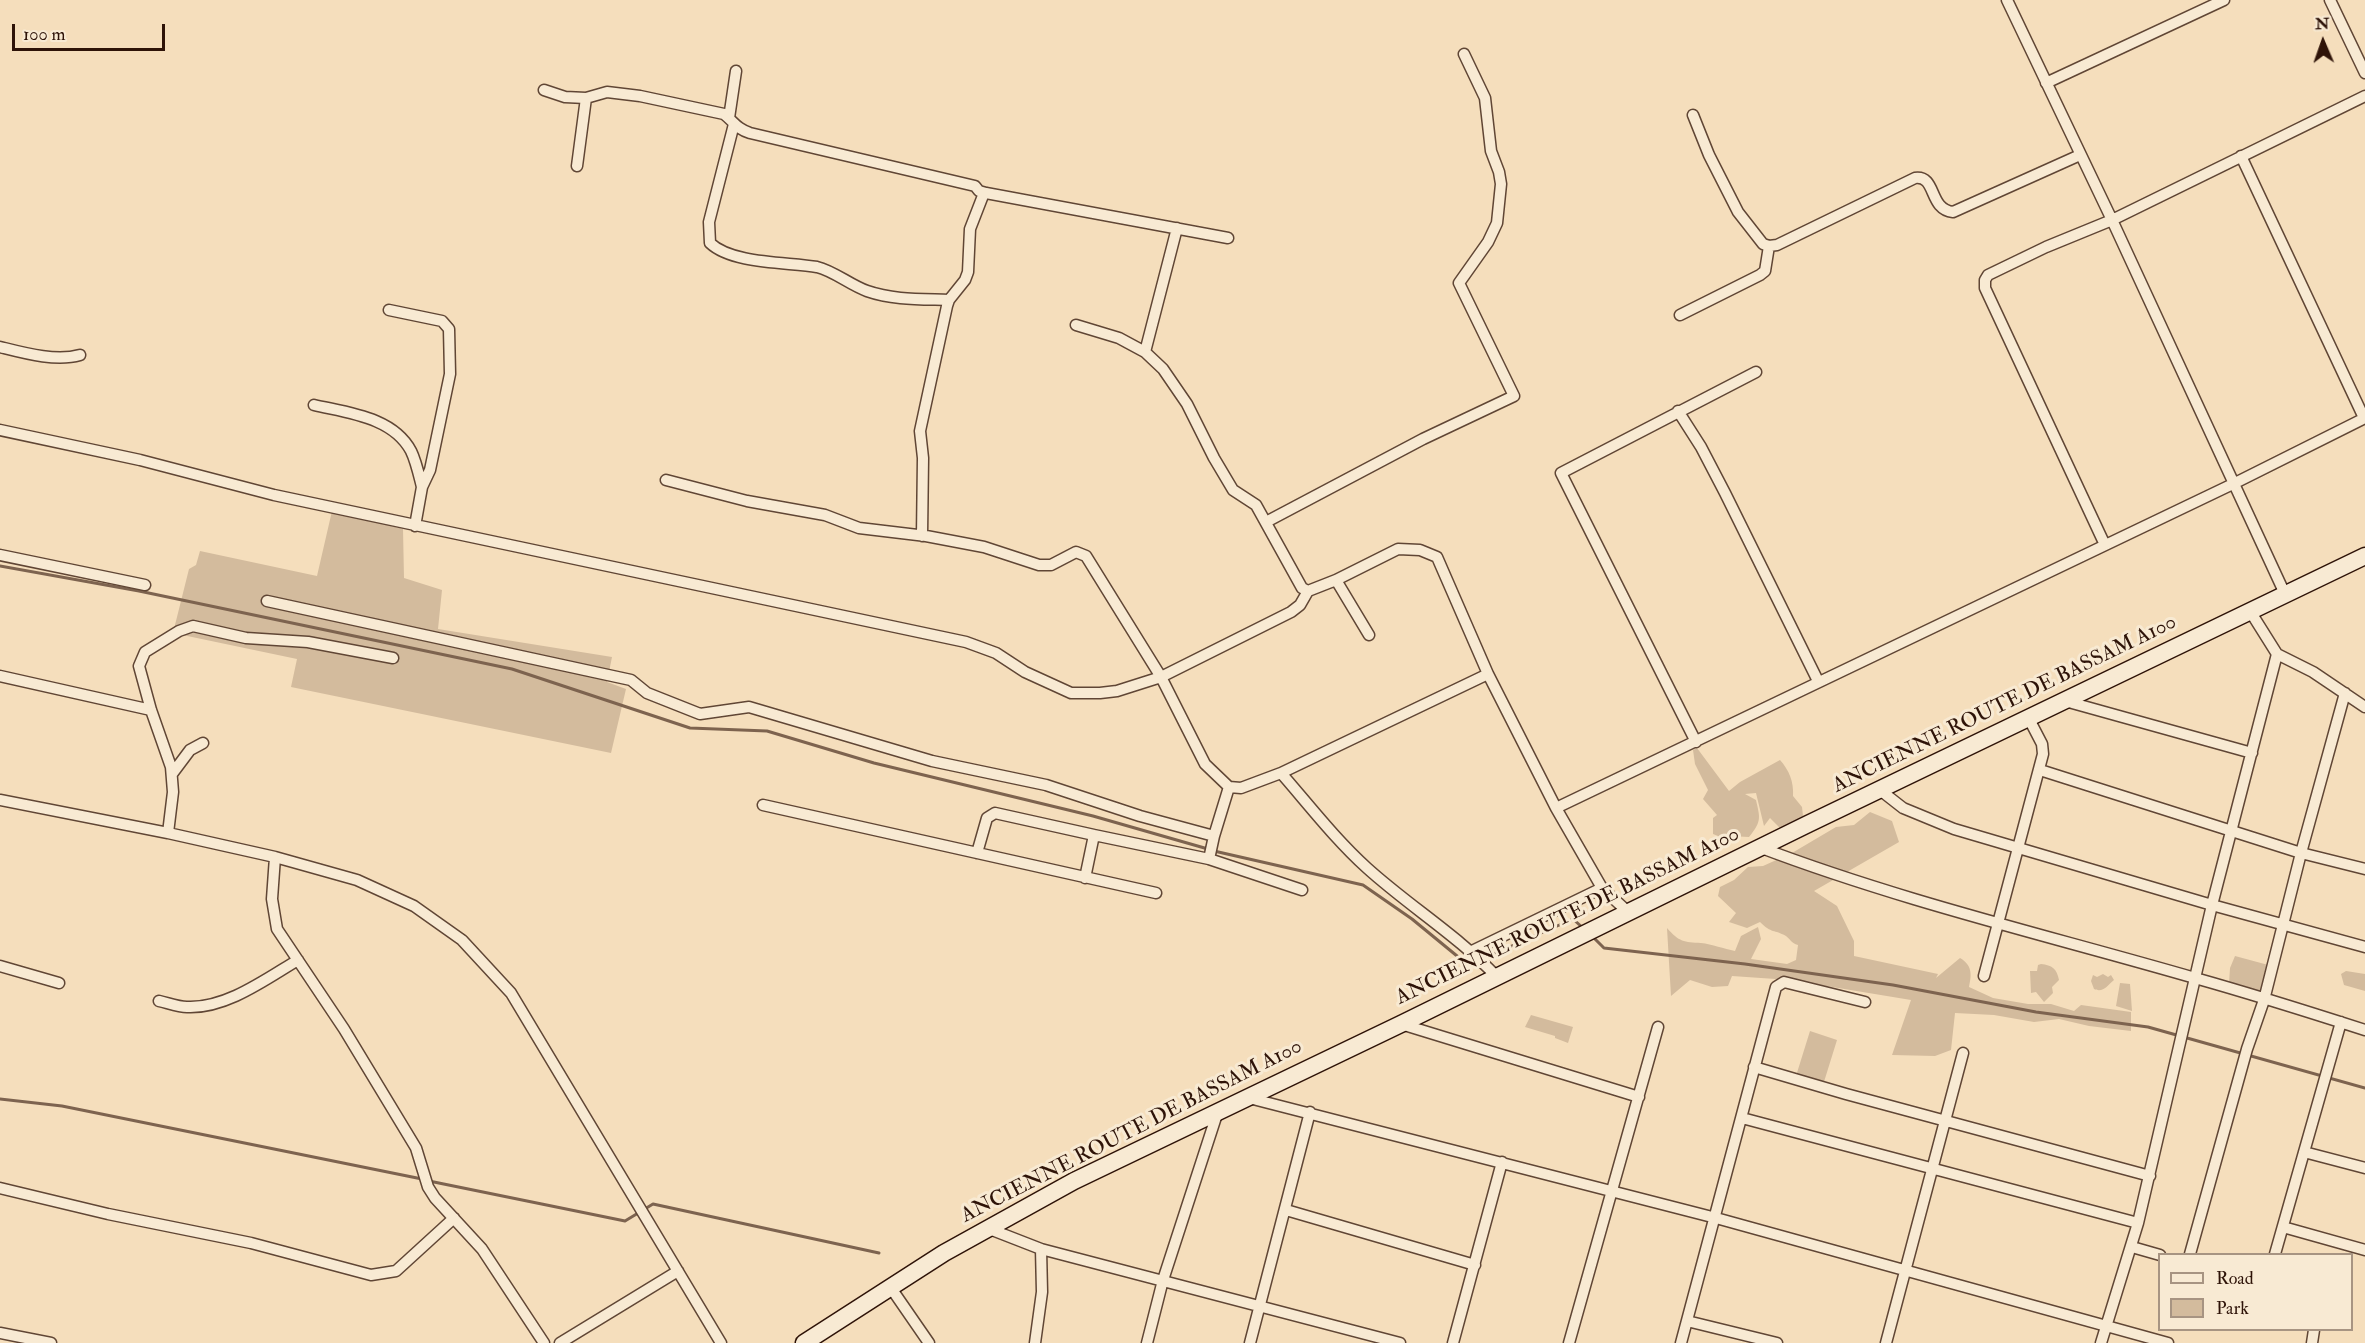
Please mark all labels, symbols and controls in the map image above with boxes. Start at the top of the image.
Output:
scale bar [15,12,168,50]
north arrow [2293,12,2353,72]
text: N [2315,14,2330,34]
text: 100 m [23,23,66,46]
street label: ANCIENNE ROUTE DE BASSAM A100 [1829,610,2181,800]
street label: ANCIENNE ROUTE DE BASSAM A100 [1392,822,1744,1012]
street label: ANCIENNE ROUTE DE BASSAM A100 [957,1035,1307,1229]
legend [2158,1253,2353,1331]
text: Road [2216,1267,2254,1290]
text: Park [2216,1297,2249,1320]

